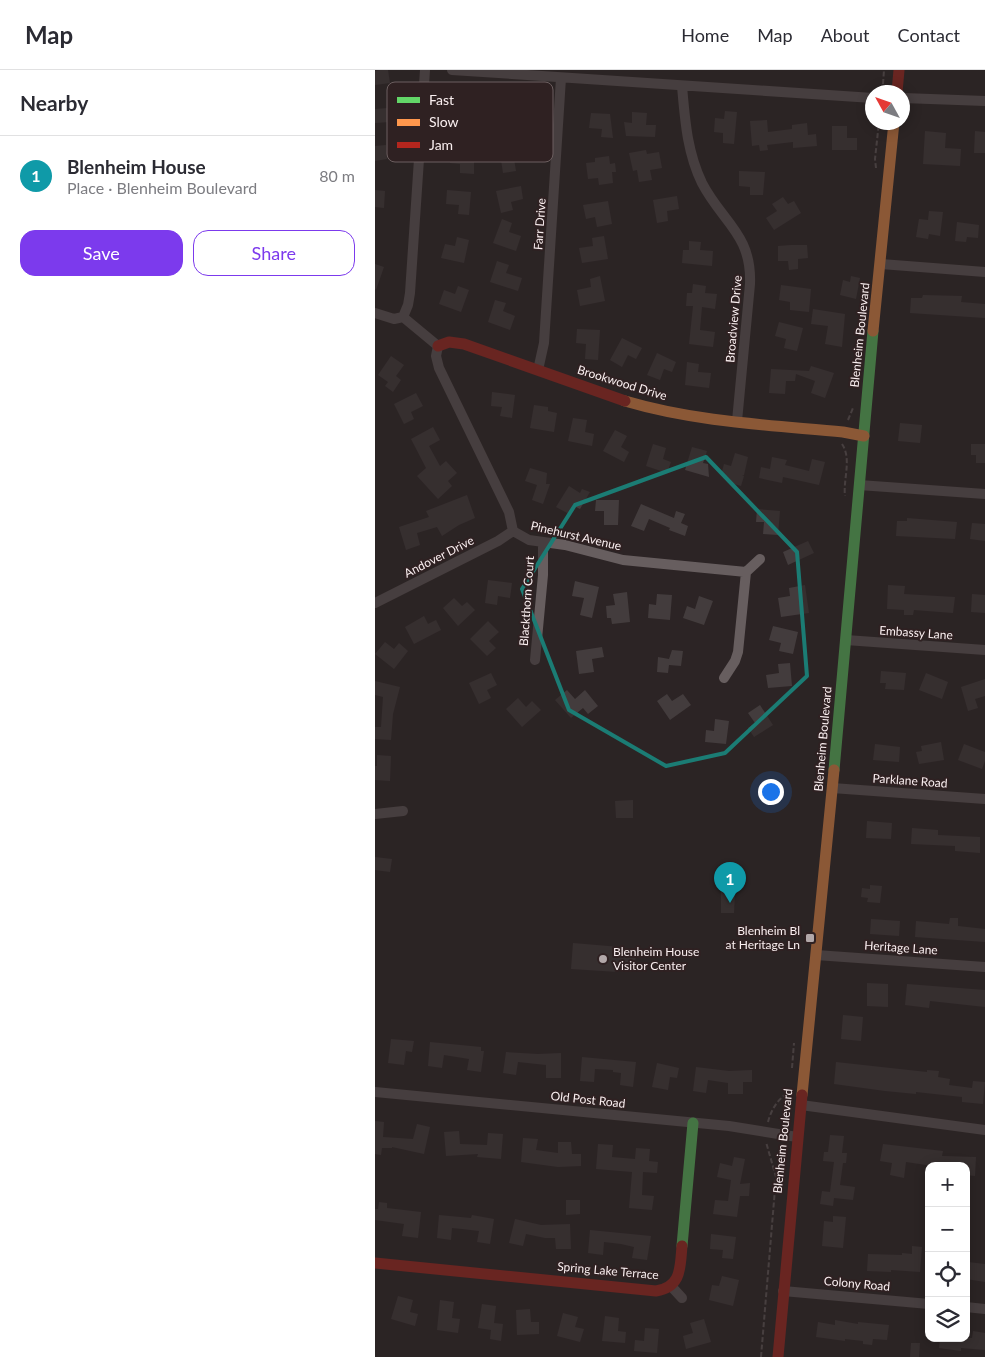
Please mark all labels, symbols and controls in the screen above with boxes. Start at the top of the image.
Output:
text: Map [25,20,73,49]
text: Home [681,24,729,46]
text: Map [757,24,793,46]
text: About [821,24,870,46]
text: Contact [898,24,960,46]
legend [387,82,553,162]
north arrow [865,85,910,130]
text: Nearby [20,90,88,115]
text: Fast [429,91,454,108]
text: Slow [429,113,459,130]
text: Jam [429,136,453,153]
text: Blenheim House [67,155,206,178]
text: 1 [31,166,41,185]
text: 80 m [319,166,355,185]
text: Place · Blenheim Boulevard [67,178,257,197]
street label: Farr Drive [530,197,549,250]
button: Save [20,230,183,276]
button: Share [193,230,355,276]
street label: Broadview Drive [722,275,745,363]
street label: Blenheim Boulevard [847,282,872,388]
street label: Brookwood Drive [576,362,669,403]
street label: Pinehurst Avenue [529,518,623,553]
street label: Andover Drive [401,533,476,581]
street label: Blackthorn Court [516,555,537,647]
street label: Embassy Lane [879,622,953,643]
street label: Blenheim Boulevard [810,686,835,792]
street label: Parklane Road [872,770,948,791]
your location [758,779,784,805]
pin: 1 [714,862,746,903]
place label: Blenheim Bl at Heritage Ln [726,923,800,952]
marker: Blenheim Bl at Heritage Ln [804,932,816,944]
street label: Heritage Lane [864,937,938,958]
place label: Blenheim House Visitor Center [613,944,699,973]
marker: Blenheim House Visitor Center [597,953,609,965]
street label: Old Post Road [550,1088,626,1111]
street label: Blenheim Boulevard [770,1088,795,1194]
map controls [925,1162,970,1342]
button: + [925,1162,970,1207]
button: − [925,1207,970,1252]
button: locate [925,1252,970,1297]
street label: Spring Lake Terrace [557,1259,659,1282]
street label: Colony Road [823,1273,891,1294]
button: layers [925,1297,970,1342]

